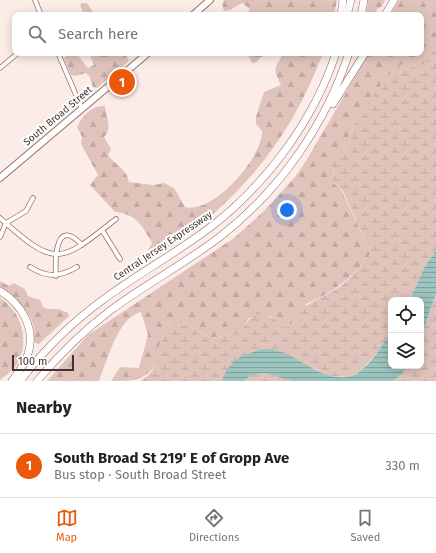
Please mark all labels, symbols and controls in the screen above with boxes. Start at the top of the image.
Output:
search box [12,12,424,56]
icon: search [26,23,48,45]
text: Search here [58,25,138,43]
pin: 1 [109,67,135,97]
street label: South Broad Street [21,84,95,148]
your location [277,200,297,220]
street label: Central Jersey Expressway [111,208,215,283]
map controls [388,297,424,369]
button: locate [388,297,424,333]
button: layers [388,333,424,369]
scale bar [12,353,74,372]
text: 100 m [18,355,47,368]
text: Nearby [16,397,71,418]
text: South Broad St 219' E of Gropp Ave [54,449,289,467]
text: 1 [26,458,32,473]
text: 330 m [385,458,420,473]
text: Bus stop · South Broad Street [54,467,226,482]
tab: Map [56,507,78,544]
tab: Directions [189,507,239,544]
tab: Saved [351,507,380,544]

